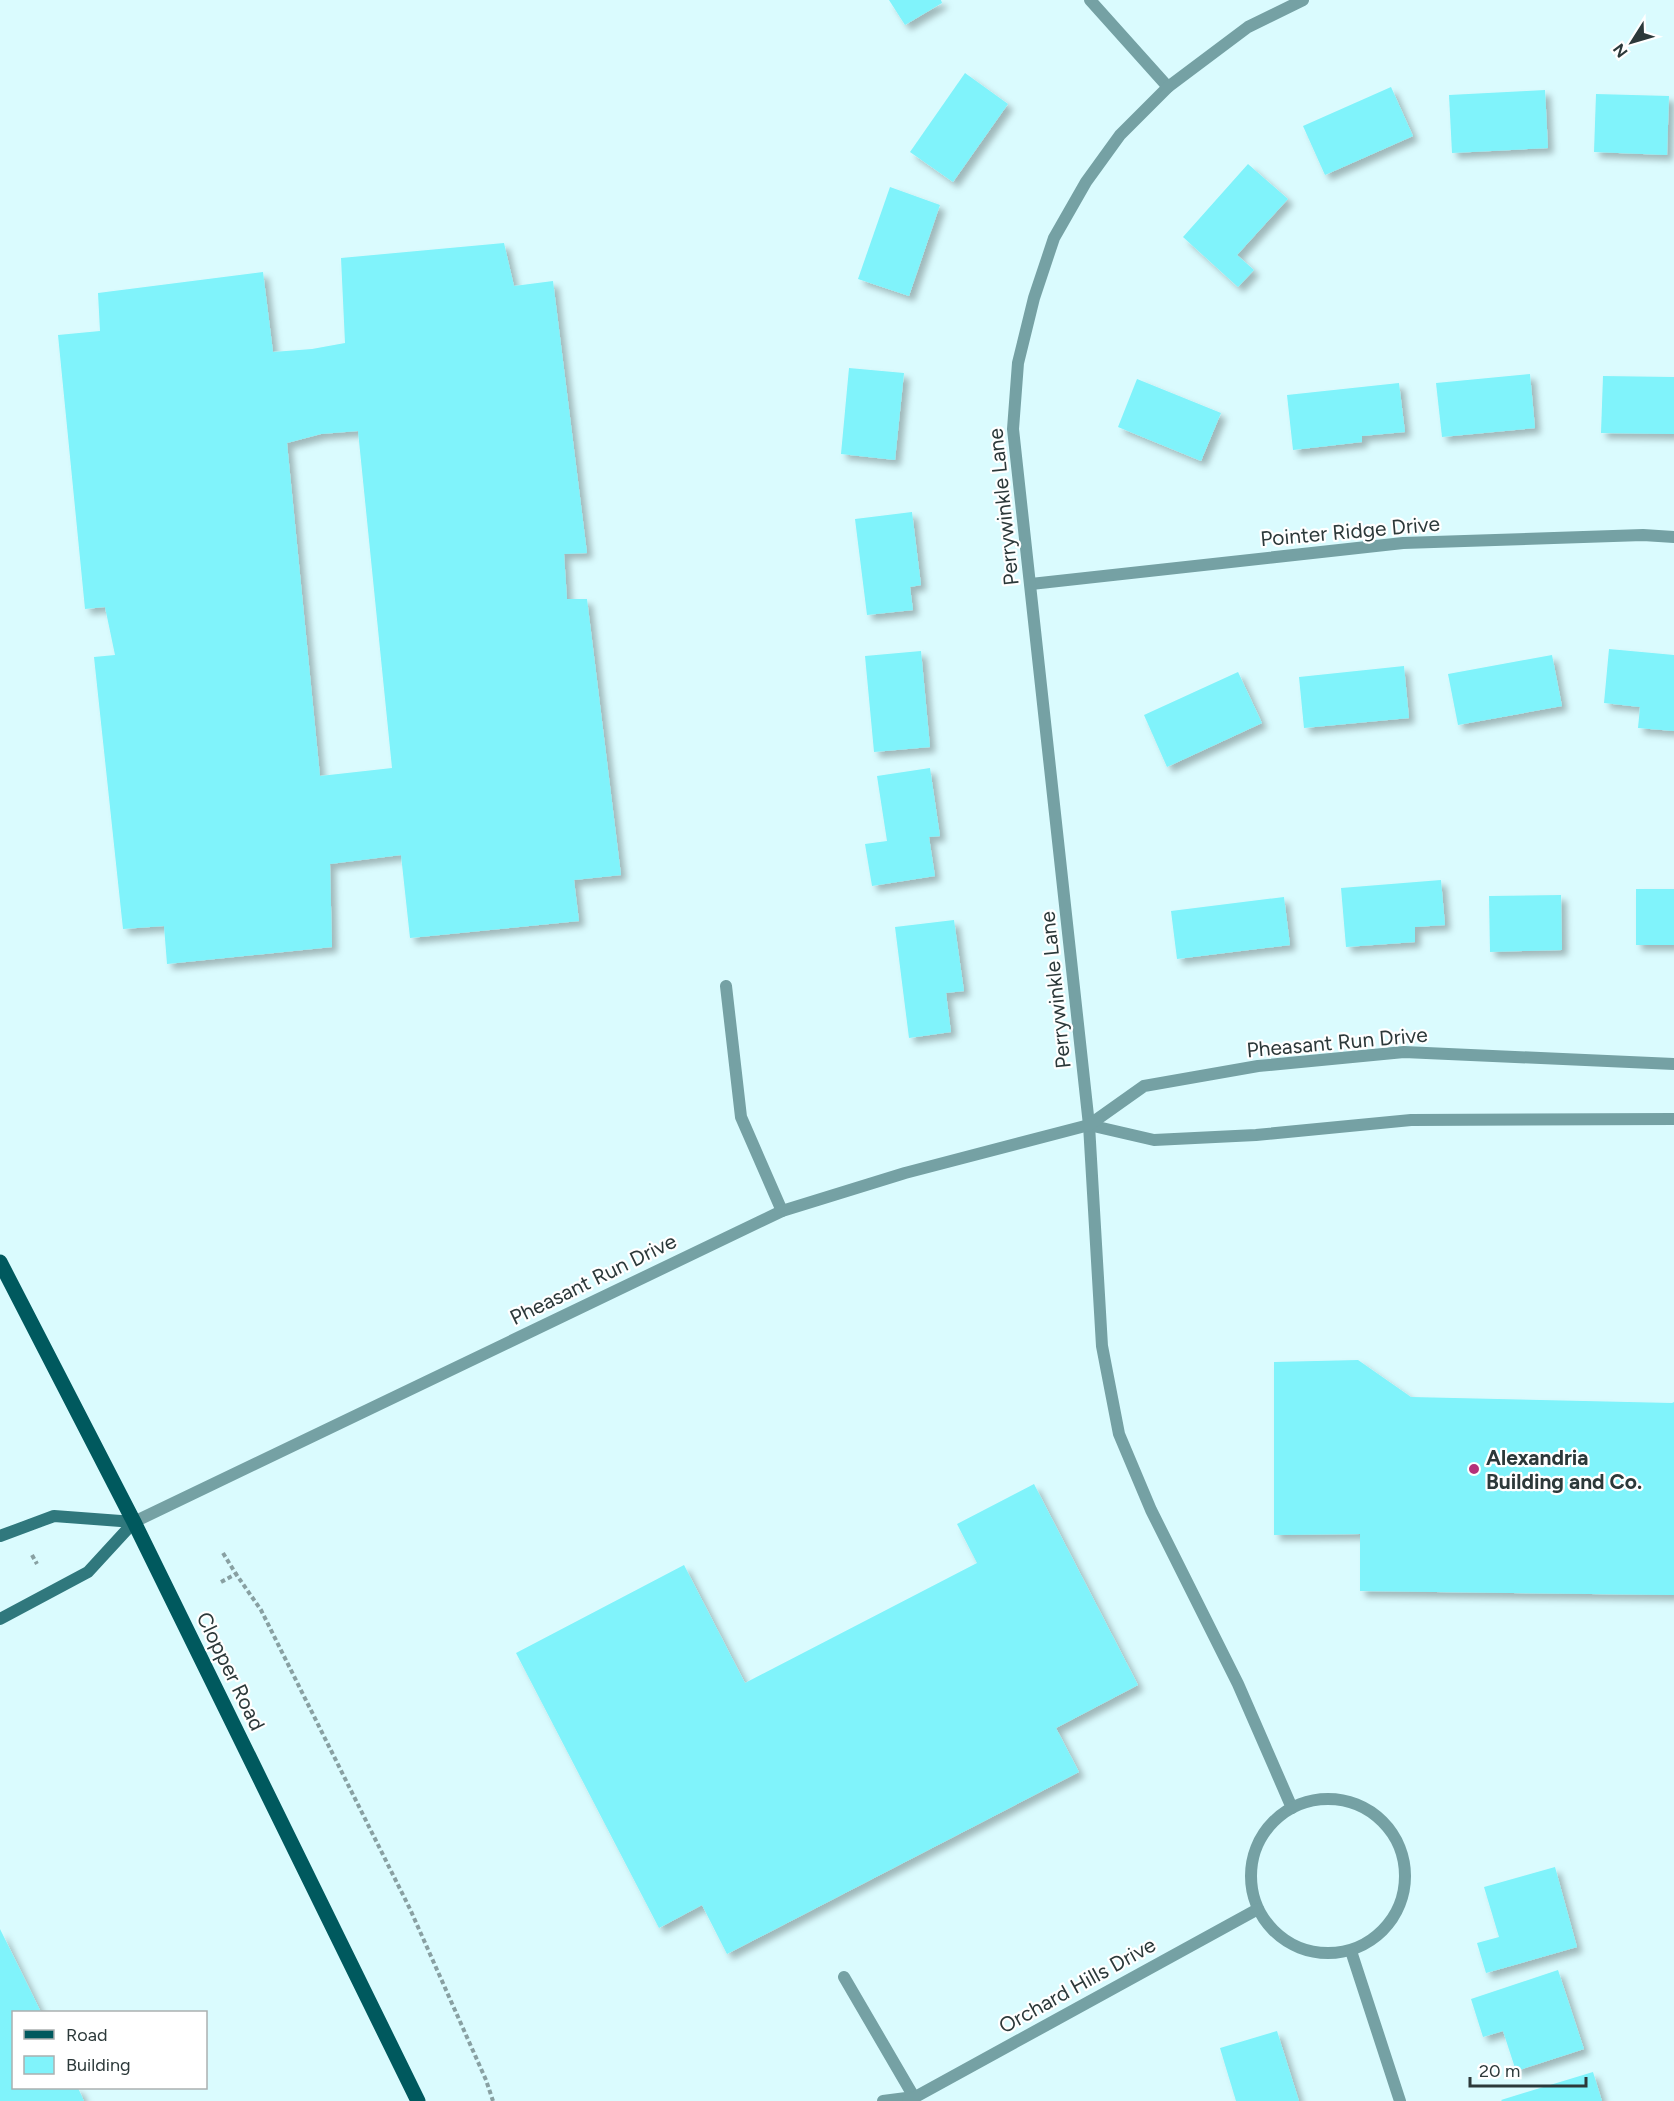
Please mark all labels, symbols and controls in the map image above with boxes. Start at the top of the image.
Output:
north arrow [1602,12,1662,72]
text: N [1609,40,1632,61]
street label: Perrywinkle Lane [982,427,1024,587]
street label: Pointer Ridge Drive [1259,511,1441,551]
street label: Perrywinkle Lane [1034,910,1076,1070]
street label: Pheasant Run Drive [1245,1022,1429,1062]
street label: Pheasant Run Drive [506,1228,680,1330]
place label: Alexandria Building and Co. [1486,1445,1642,1494]
marker: Alexandria Building and Co. [1467,1462,1481,1476]
street label: Clopper Road [192,1608,270,1734]
street label: Orchard Hills Drive [994,1932,1160,2038]
legend [12,2011,207,2089]
text: Road [66,2024,107,2046]
scale bar [1470,2050,1586,2088]
text: Building [66,2054,131,2076]
text: 20 m [1479,2060,1520,2082]

